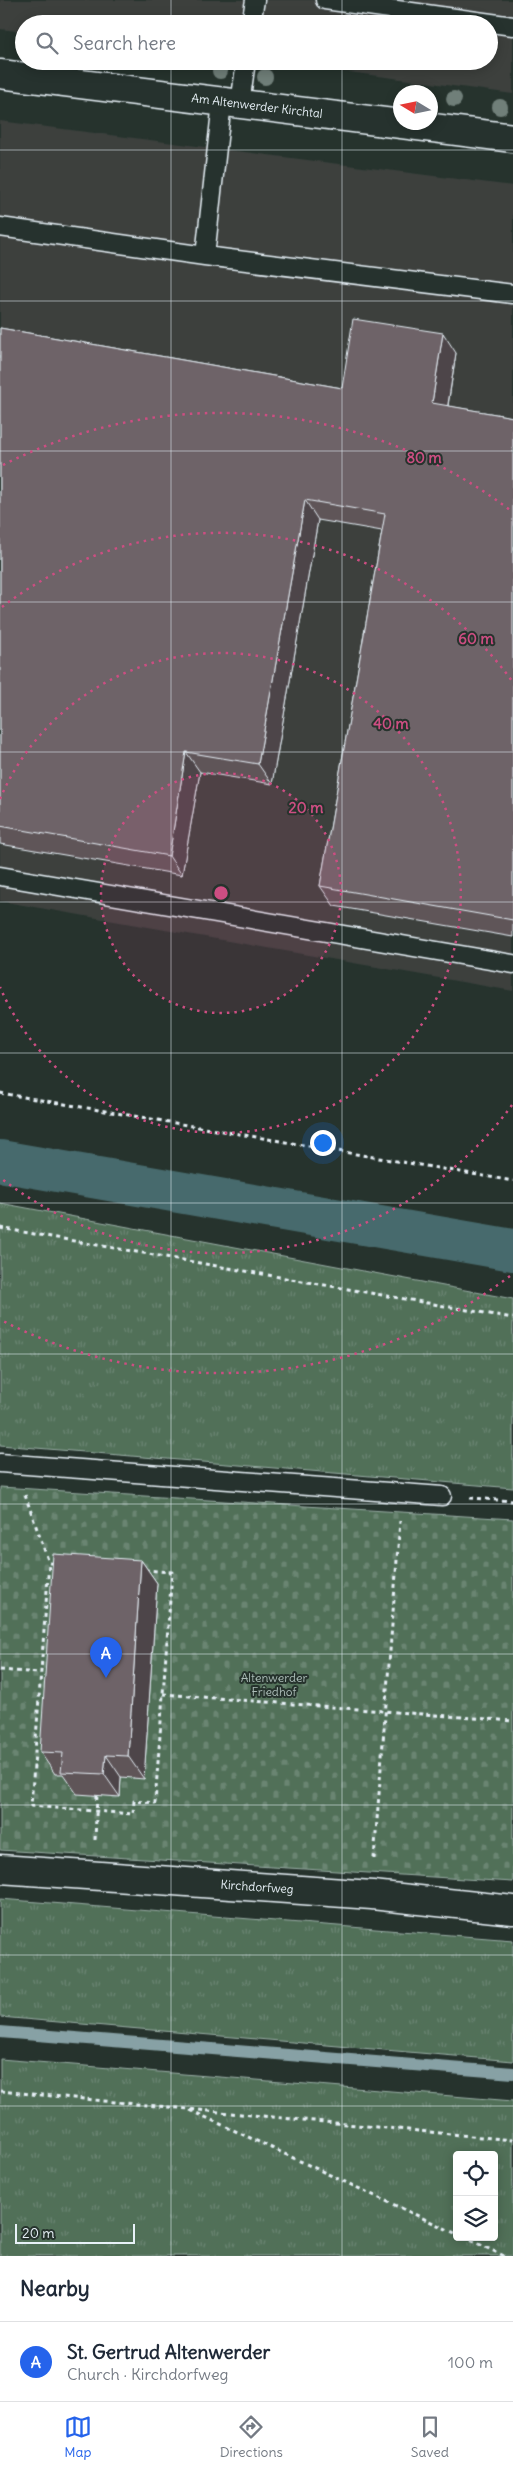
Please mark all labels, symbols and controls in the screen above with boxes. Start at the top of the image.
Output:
search box [15,15,498,70]
icon: search [33,29,61,57]
text: Search here [73,31,176,55]
north arrow [393,85,438,130]
street label: Am Altenwerder Kirchtal [191,90,323,121]
text: 80 m [406,448,442,467]
text: 60 m [458,629,494,648]
text: 40 m [373,714,409,733]
text: 20 m [289,798,323,817]
centre of rings [212,884,230,902]
your location [310,1130,336,1156]
pin: A [90,1637,122,1678]
park label: Altenwerder Friedhof [241,1670,307,1699]
street label: Kirchdorfweg [220,1876,294,1897]
map controls [453,2151,498,2241]
button: locate [453,2151,498,2196]
button: layers [453,2196,498,2241]
scale bar [15,2221,135,2244]
text: 20 m [22,2224,55,2242]
text: Nearby [20,2275,90,2302]
text: St. Gertrud Altenwerder [67,2340,270,2364]
text: A [31,2352,41,2372]
text: 100 m [448,2352,493,2372]
text: Church · Kirchdorfweg [67,2364,228,2384]
tab: Map [64,2413,92,2461]
tab: Directions [220,2413,283,2461]
tab: Saved [411,2413,449,2461]

